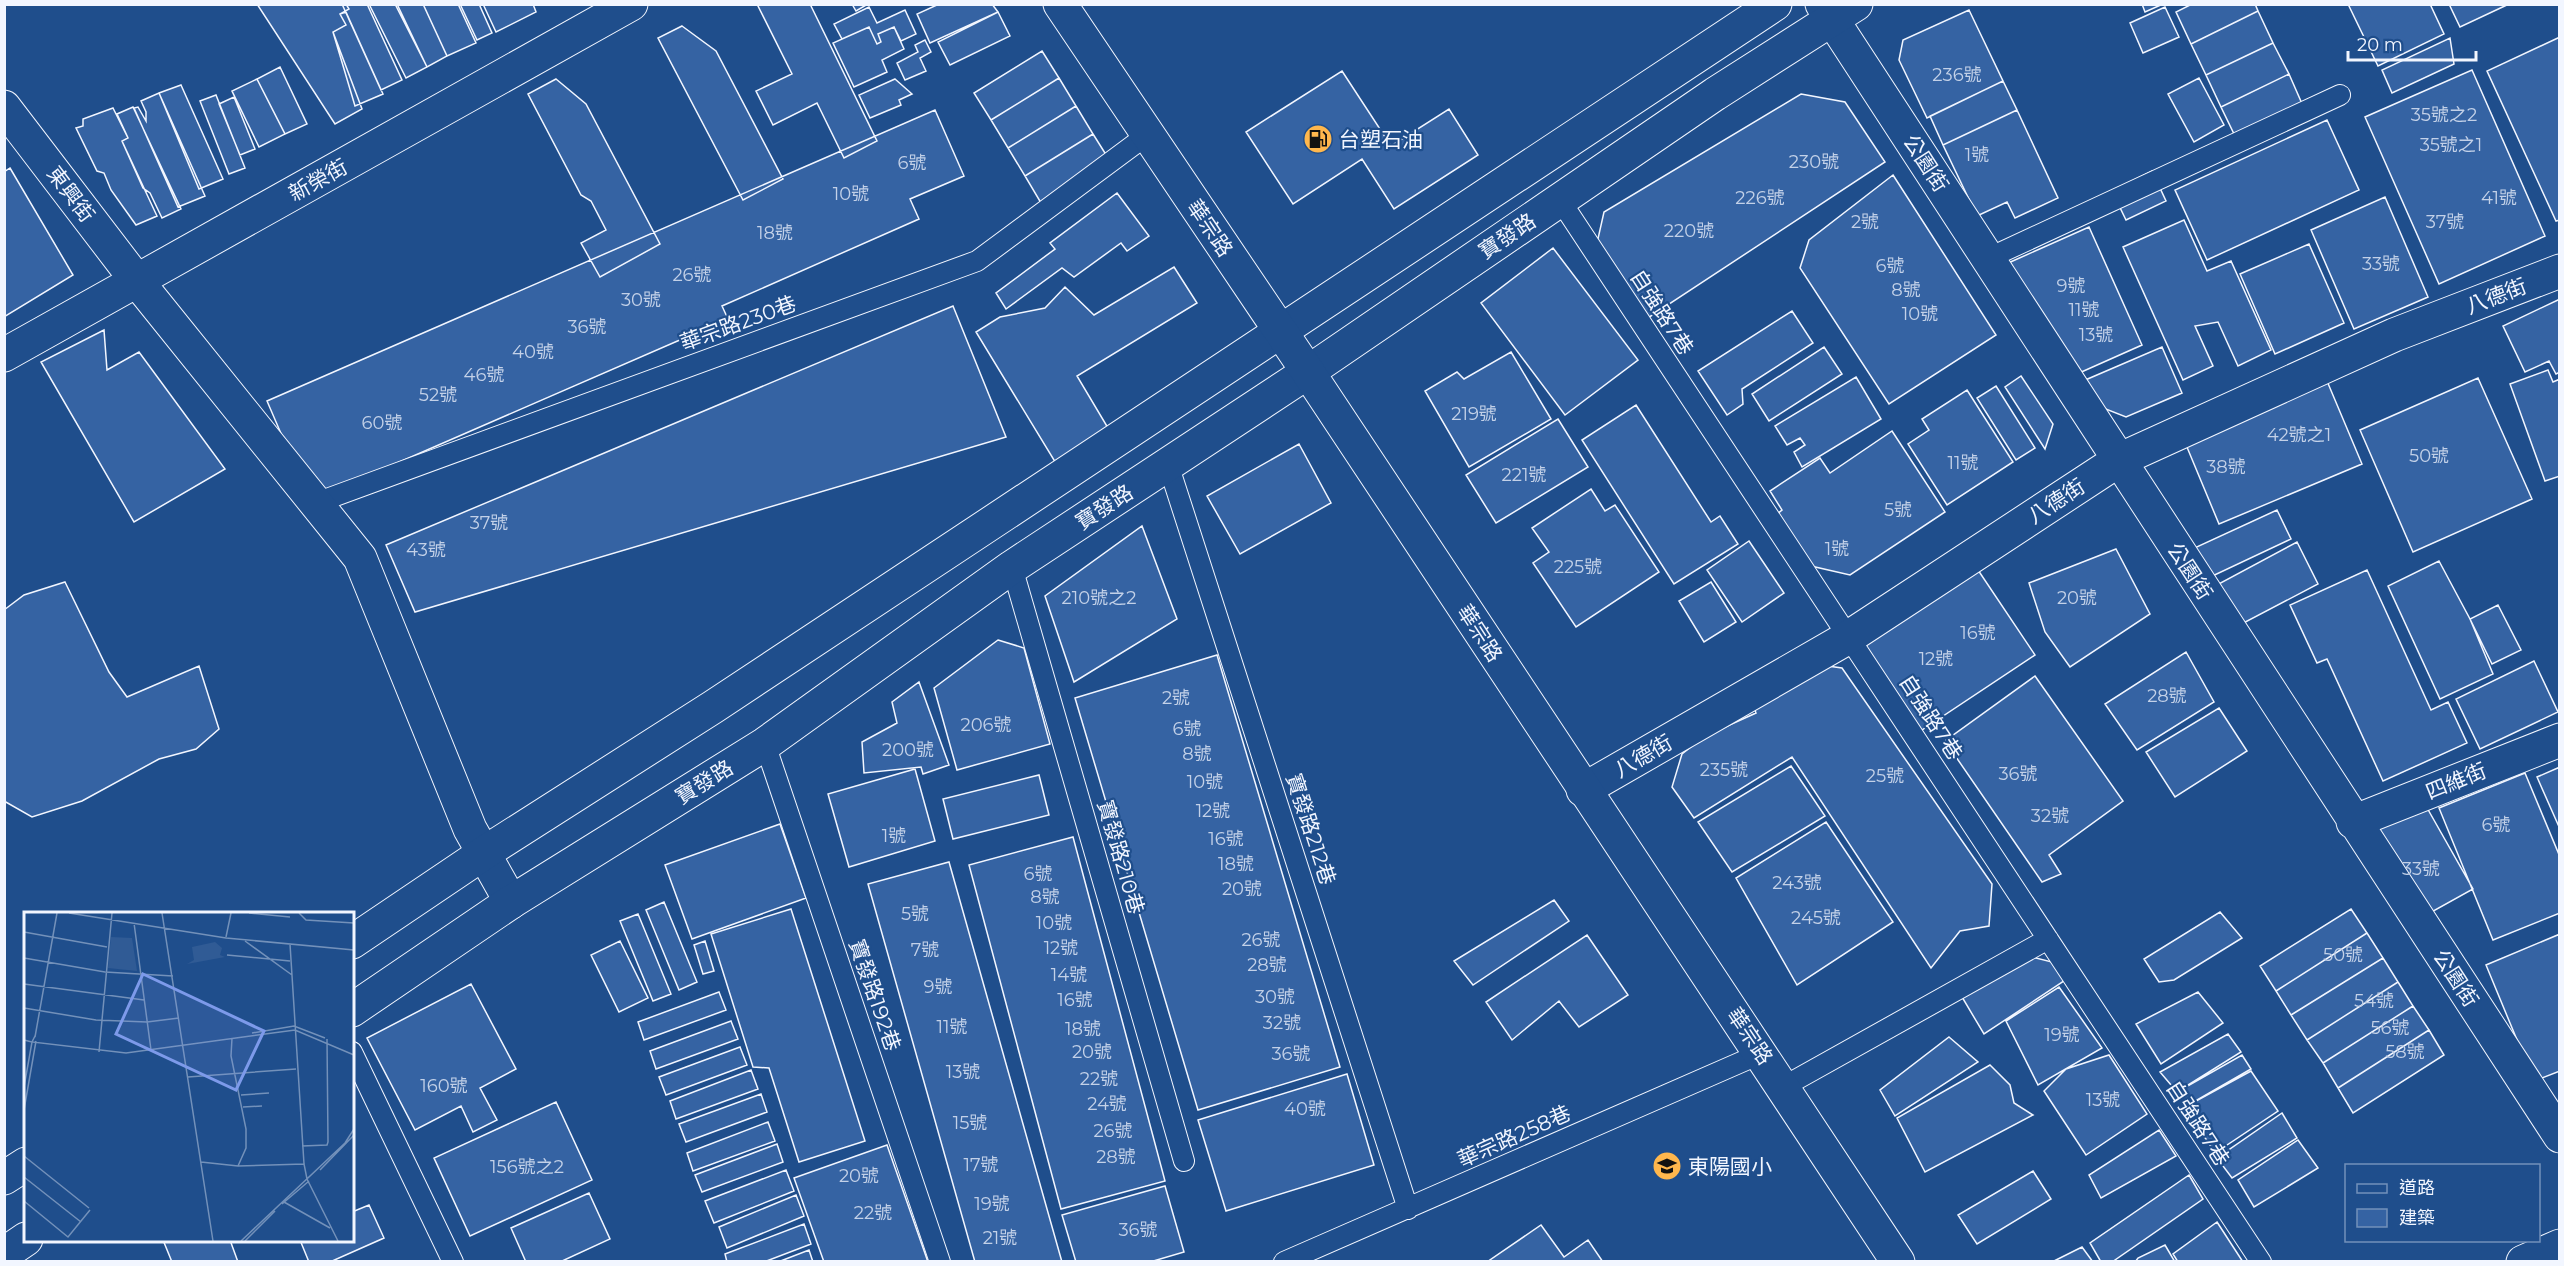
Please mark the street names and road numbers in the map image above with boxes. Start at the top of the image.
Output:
street label: 公園街 [1898,130,1954,196]
street label: 新榮街 [284,154,352,206]
street label: 東興街 [42,161,100,227]
street label: 華宗路 [1182,195,1238,261]
street label: 寶發路 [1474,208,1540,264]
street label: 自強路7巷 [1625,265,1699,359]
street label: 八德街 [2462,273,2530,319]
street label: 華宗路230巷 [677,290,799,356]
street label: 八德街 [2023,473,2089,529]
street label: 寶發路 [1071,479,1137,535]
street label: 公園街 [2162,538,2218,604]
street label: 華宗路 [1452,600,1508,666]
street label: 自強路7巷 [1894,670,1968,764]
street label: 八德街 [1609,729,1677,783]
street label: 寶發路 [671,755,737,809]
street label: 四維街 [2422,758,2490,804]
street label: 寶發路212巷 [1281,770,1341,888]
street label: 寶發路210巷 [1093,797,1149,917]
street label: 寶發路192巷 [844,936,906,1054]
street label: 公園街 [2428,945,2484,1011]
street label: 華宗路 [1722,1003,1778,1069]
street label: 自強路7巷 [2161,1076,2235,1170]
street label: 華宗路258巷 [1454,1100,1574,1172]

